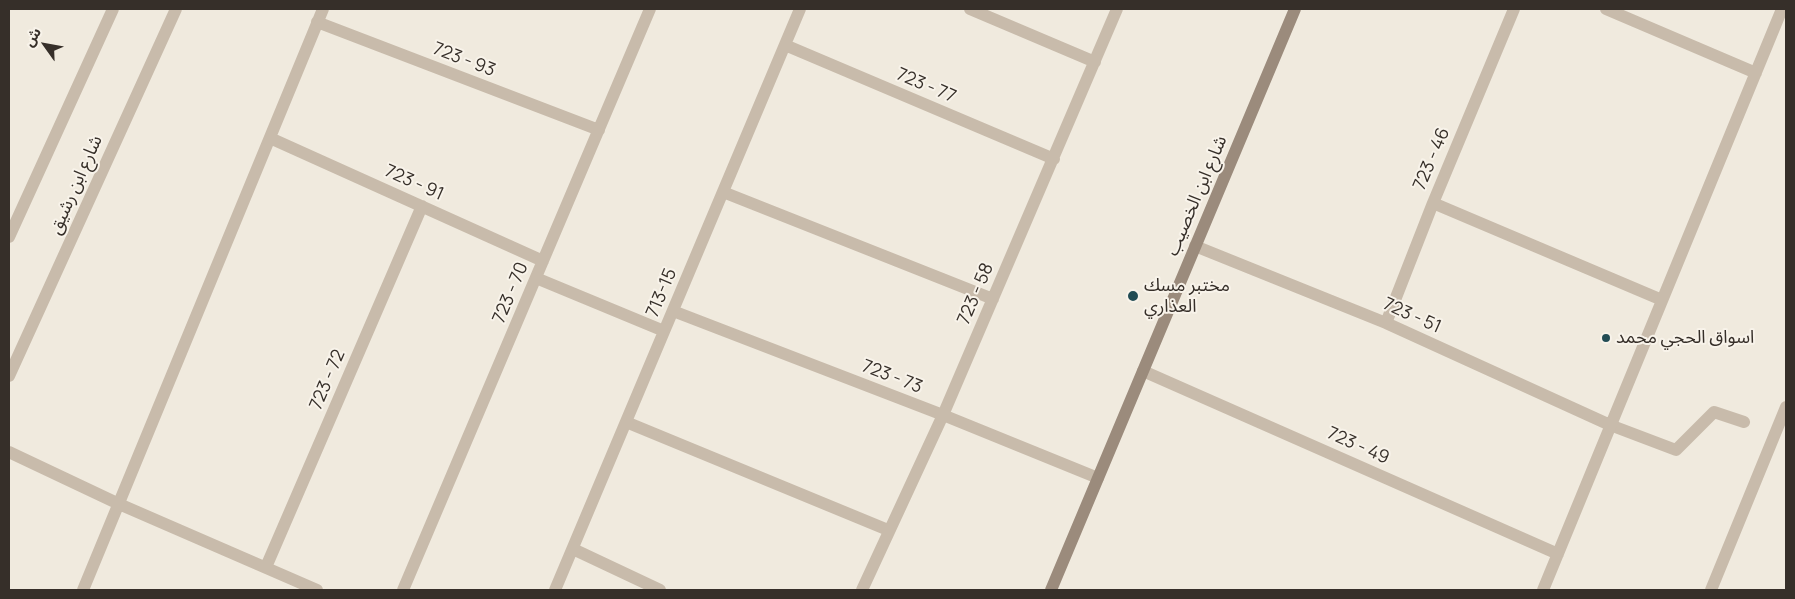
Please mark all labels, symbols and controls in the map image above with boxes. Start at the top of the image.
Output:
north arrow [20,20,70,70]
text: ش [19,24,45,50]
street label: 723 - 93 [430,38,498,82]
street label: 723 - 77 [893,64,959,108]
street label: 723 - 46 [1409,125,1455,193]
street label: شارع ابن رشيق [45,132,107,238]
street label: شارع ابن الخصيب [1162,133,1232,259]
street label: 723 - 91 [381,160,447,206]
street label: 723 - 70 [489,259,533,327]
street label: 723 - 58 [953,260,999,328]
street label: 713-15 [642,265,682,321]
place label: مختبر مسك العذاري [1144,275,1230,318]
marker: مختبر مسك العذاري [1126,289,1140,303]
street label: 723 - 51 [1380,294,1444,338]
place label: اسواق الحجي محمد [1616,327,1754,349]
marker: اسواق الحجي محمد [1600,332,1612,344]
street label: 723 - 72 [306,347,350,413]
street label: 723 - 73 [859,356,925,398]
street label: 723 - 49 [1324,423,1392,469]

